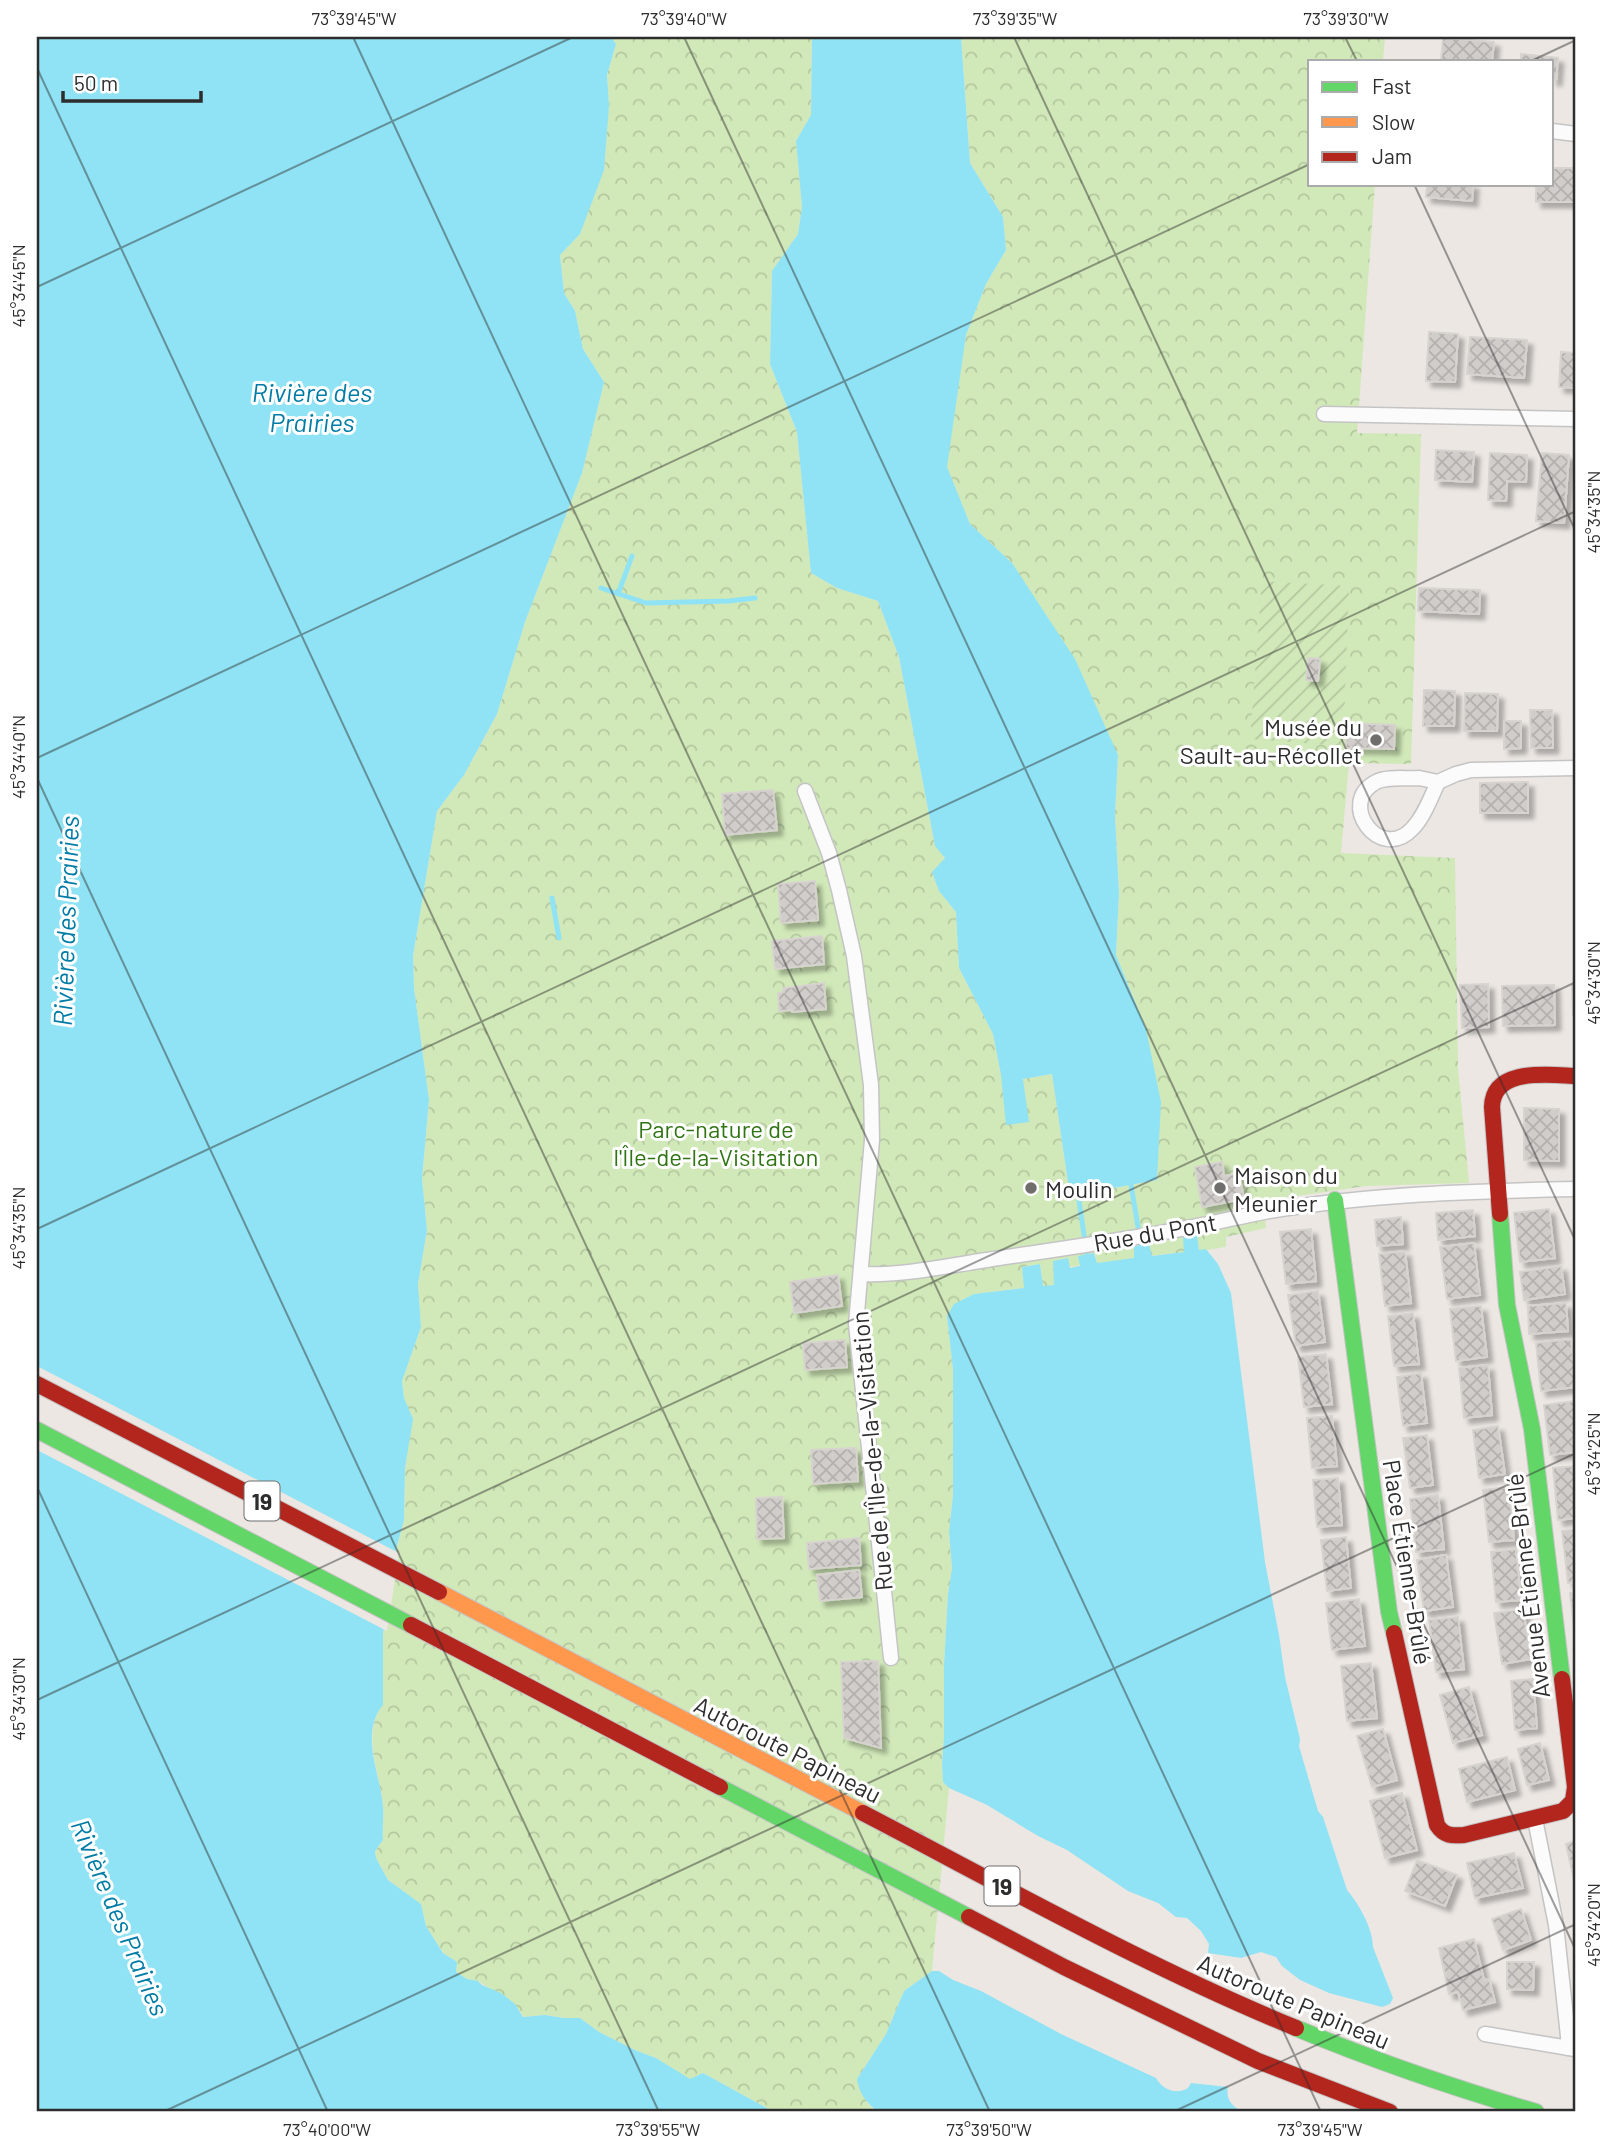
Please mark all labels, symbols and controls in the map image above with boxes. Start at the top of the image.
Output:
text: 73°39'45"W [311,7,397,29]
text: 73°39'40"W [641,7,727,29]
text: 73°39'35"W [973,7,1058,29]
text: 73°39'30"W [1303,7,1389,29]
scale bar [63,60,201,104]
legend [1308,60,1554,186]
text: 50 m [74,70,118,95]
text: Fast [1372,73,1412,98]
text: Slow [1372,109,1415,134]
text: Jam [1372,143,1412,168]
text: 45°34'45"N [7,244,29,328]
water label: Rivière des Prairies [252,376,372,437]
text: 45°34'35"N [1582,471,1604,553]
place label: Musée du Sault-au-Récollet [1180,712,1362,769]
text: 45°34'40"N [7,715,29,799]
marker: Musée du Sault-au-Récollet [1368,732,1384,748]
water label: Rivière des Prairies [46,815,84,1027]
text: 45°34'30"N [1582,941,1604,1025]
park label: Parc-nature de l'Île-de-la-Visitation [614,1114,818,1171]
place label: Maison du Meunier [1234,1160,1338,1217]
place label: Moulin [1045,1174,1113,1203]
marker: Moulin [1023,1180,1039,1196]
marker: Maison du Meunier [1212,1180,1228,1196]
text: 45°34'35"N [7,1187,29,1269]
street label: Rue du Pont [1091,1207,1219,1257]
street label: Rue de l'Île-de-la-Visitation [844,1310,898,1592]
text: 45°34'25"N [1582,1412,1604,1496]
street label: Place Étienne-Brûlé [1377,1457,1439,1667]
street label: Avenue Étienne-Brûlé [1499,1472,1555,1700]
road number: 19 [244,1482,280,1520]
text: 45°34'30"N [7,1657,29,1741]
street label: Autoroute Papineau [690,1689,886,1809]
water label: Rivière des Prairies [66,1814,176,2020]
road number: 19 [984,1867,1020,1906]
text: 45°34'20"N [1582,1883,1604,1967]
street label: Autoroute Papineau [1194,1947,1394,2055]
text: 73°40'00"W [283,2118,371,2140]
text: 73°39'55"W [616,2118,701,2140]
text: 73°39'50"W [946,2118,1032,2140]
text: 73°39'45"W [1277,2118,1363,2140]

